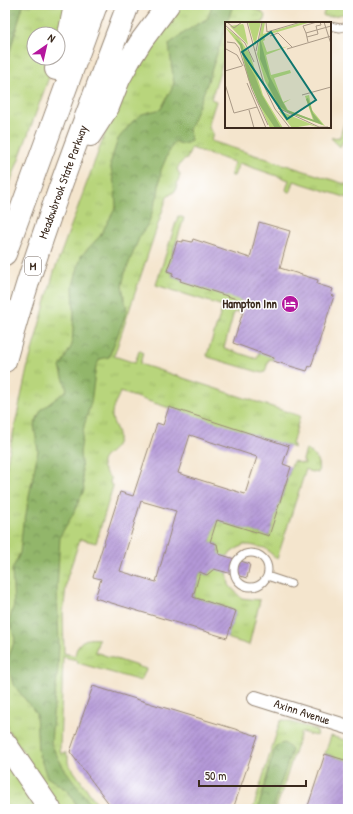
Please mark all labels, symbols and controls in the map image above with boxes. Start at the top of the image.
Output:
inset map [225,22,331,128]
north arrow [26,26,66,66]
text: N [45,30,58,45]
street label: Meadowbrook State Parkway [34,122,91,241]
road number: M [25,257,41,275]
hotel icon: Hampton Inn [280,294,300,314]
place label: Hampton Inn [223,295,278,313]
street label: Axinn Avenue [272,694,333,729]
scale bar [199,762,306,788]
text: 50 m [205,767,226,784]

